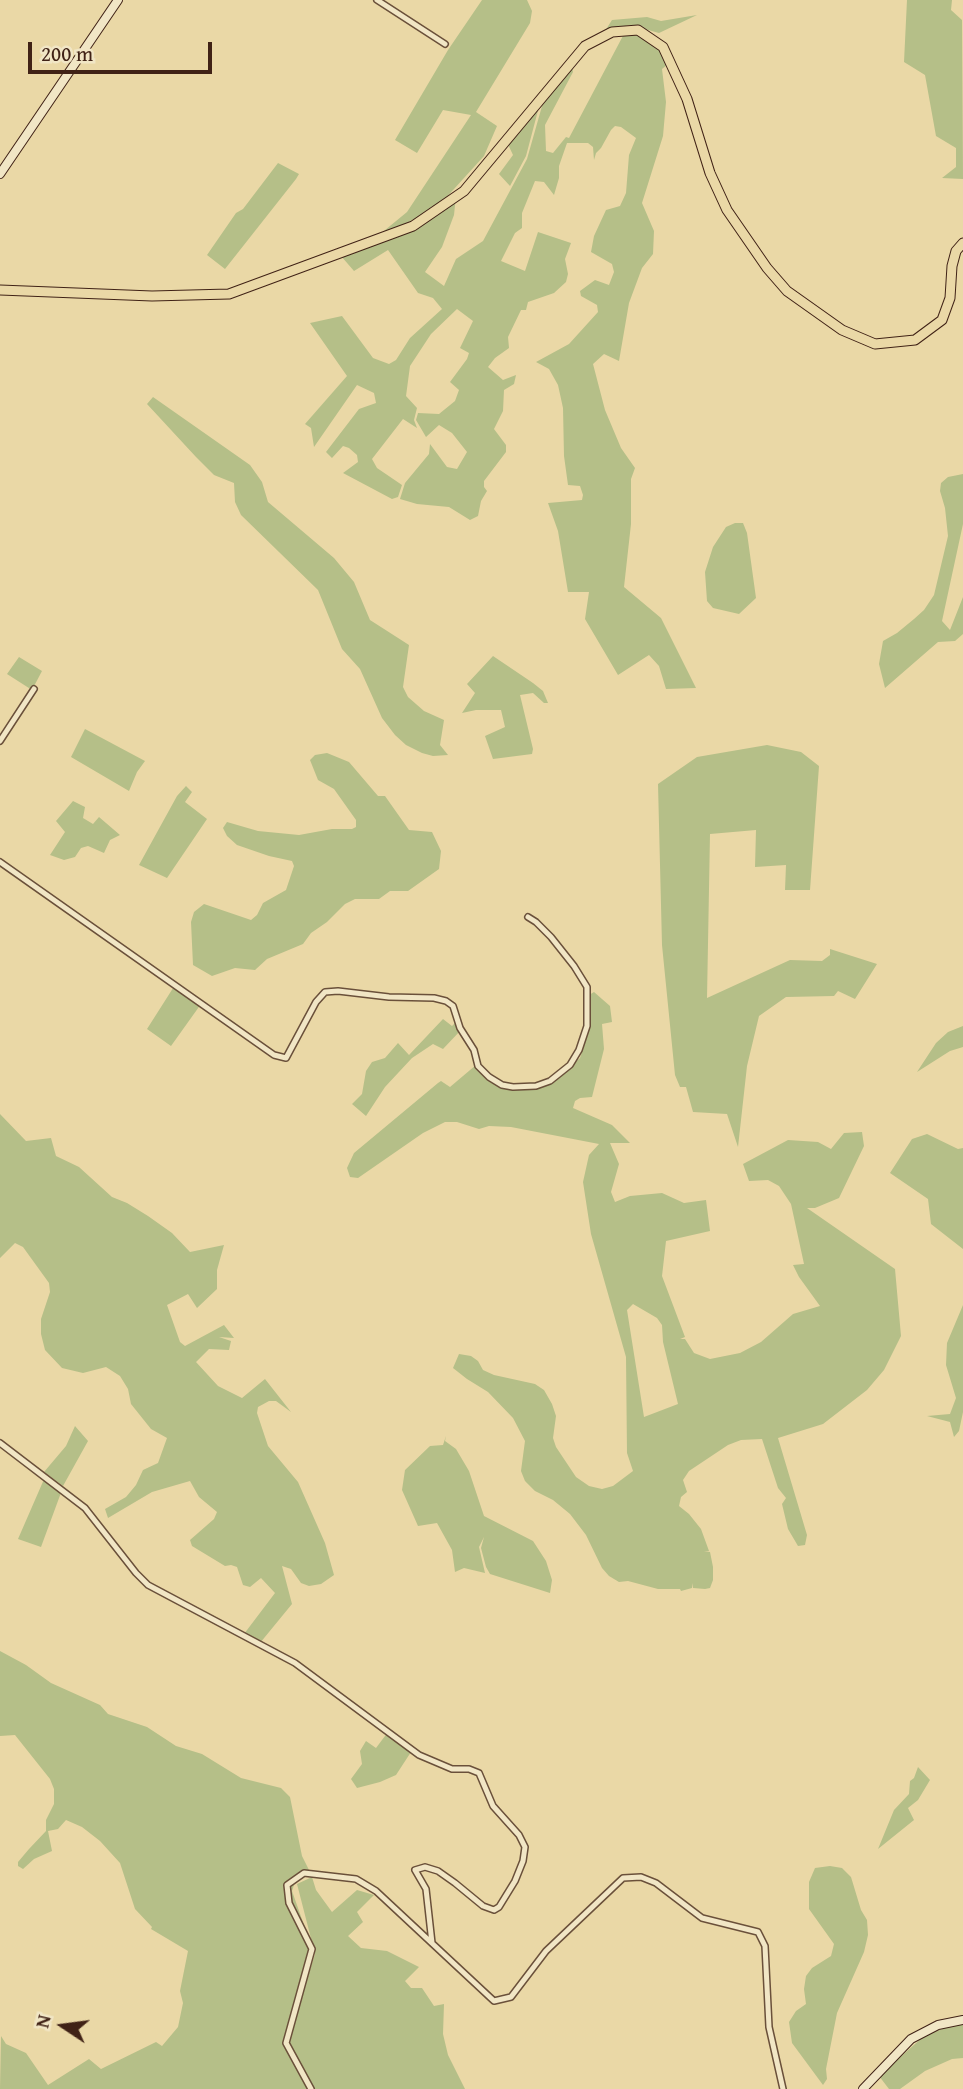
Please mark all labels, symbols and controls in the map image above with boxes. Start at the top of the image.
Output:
scale bar [32,28,215,72]
text: 200 m [41,38,93,69]
north arrow [28,1991,98,2061]
text: N [27,2012,58,2031]

